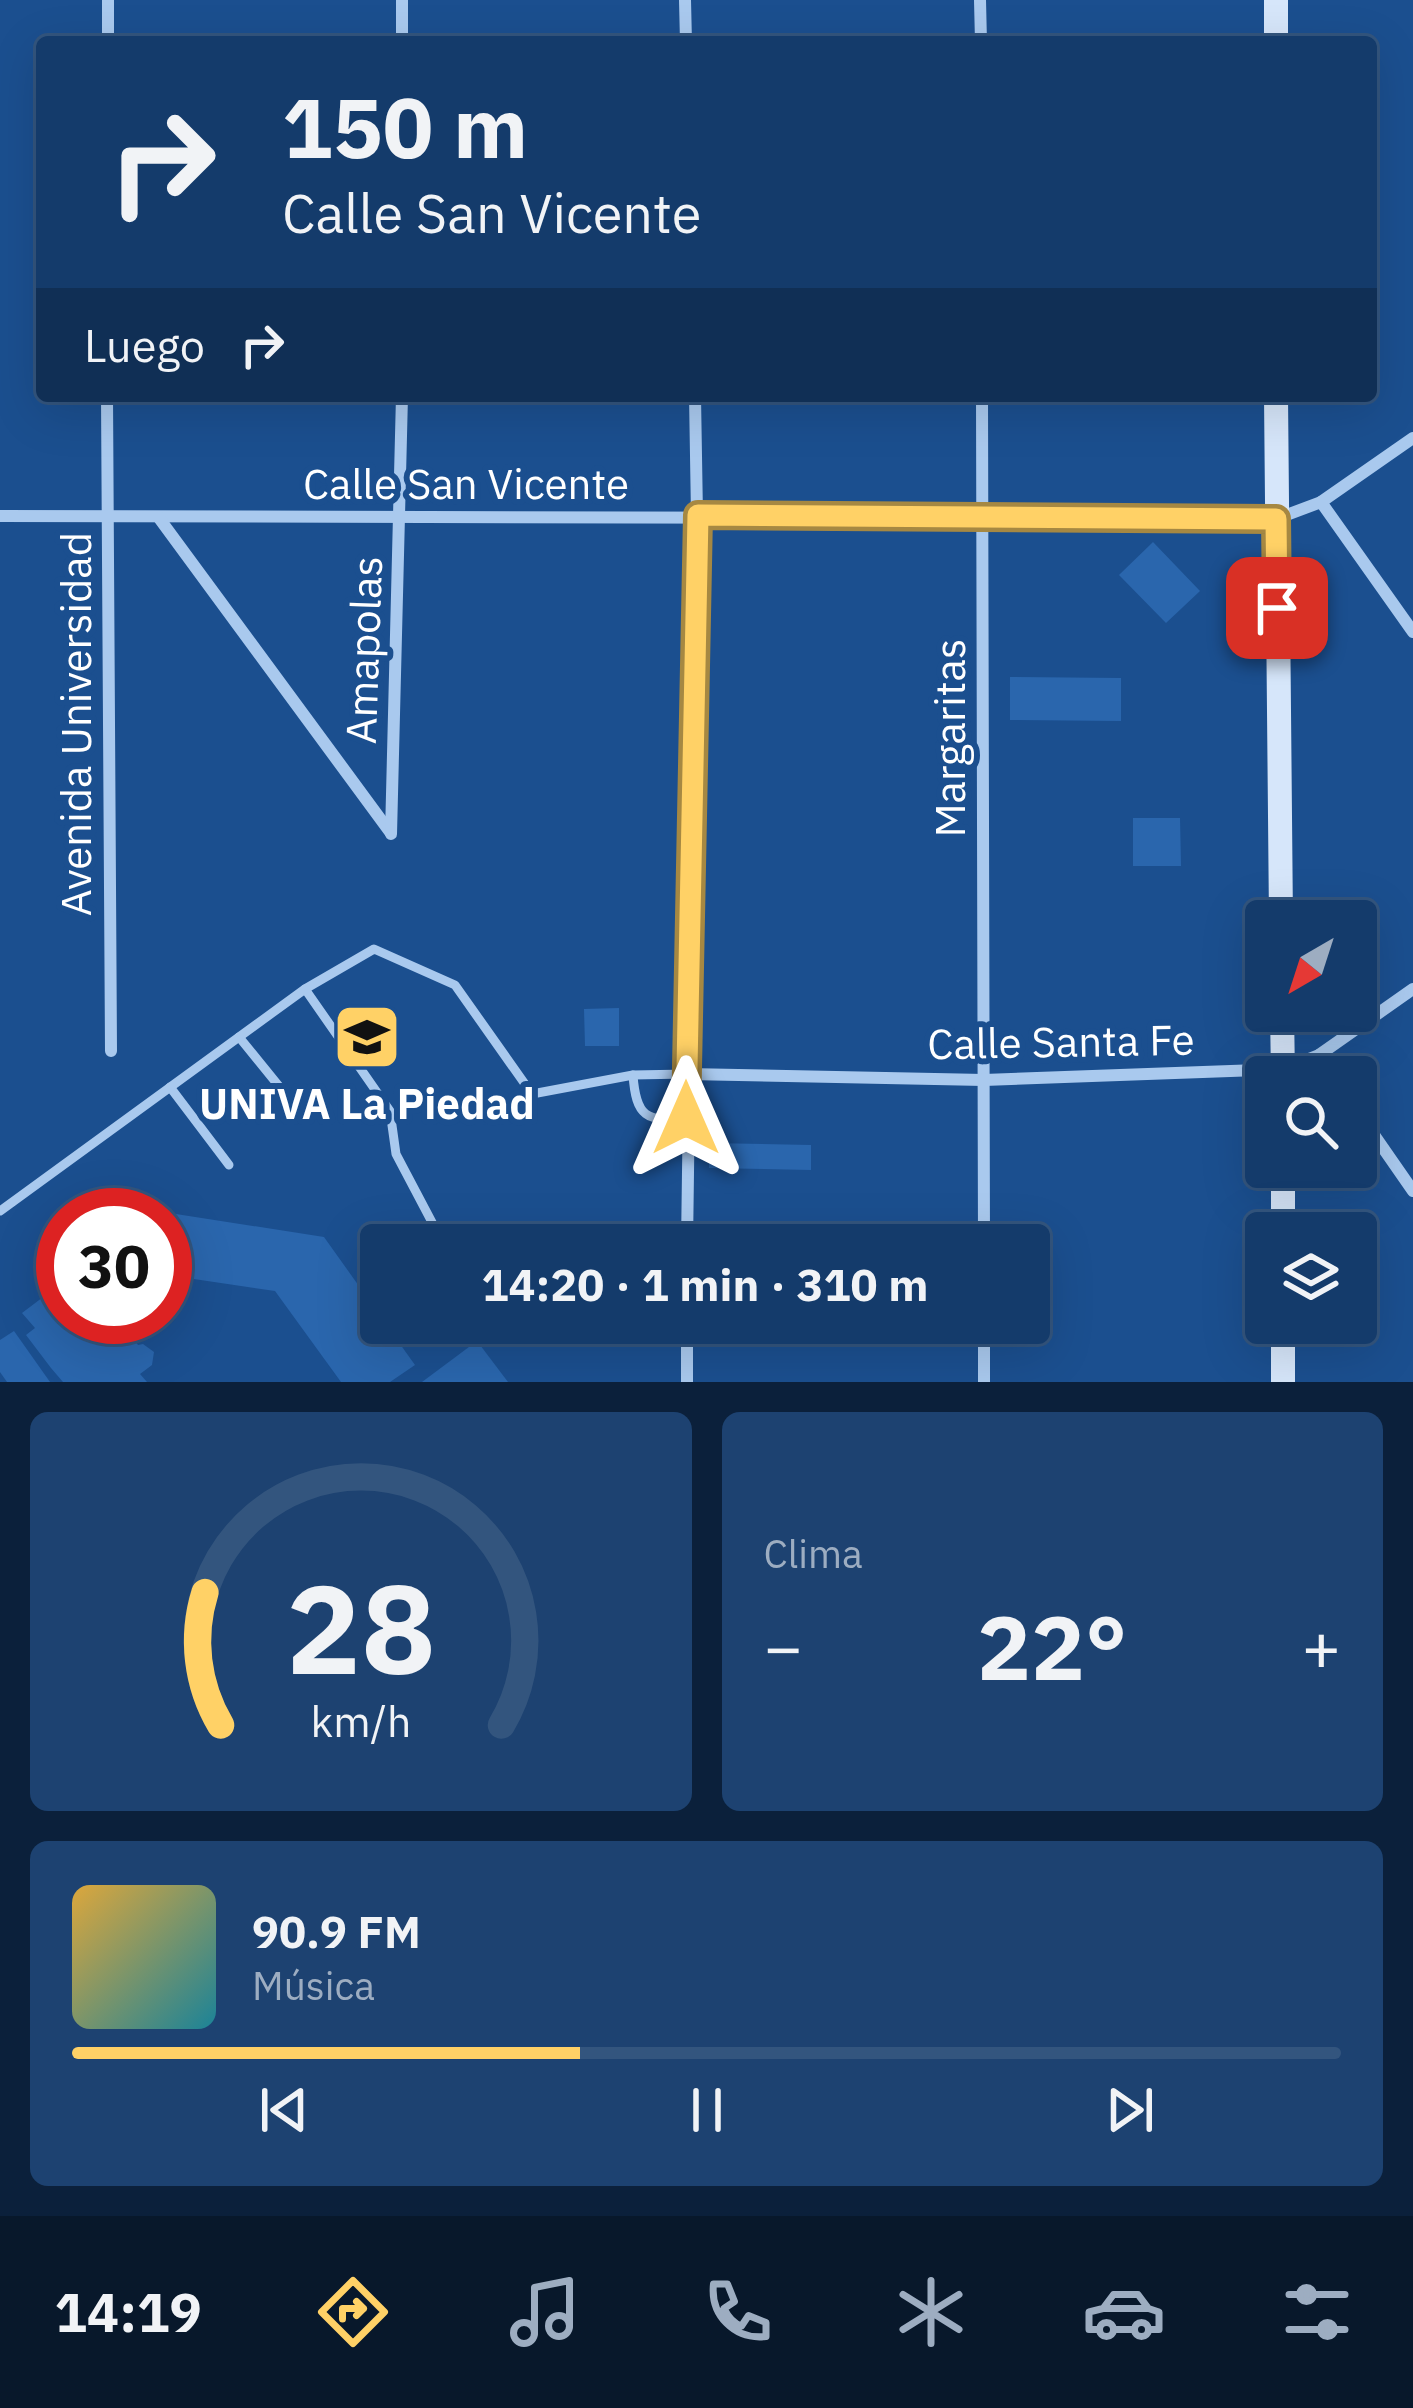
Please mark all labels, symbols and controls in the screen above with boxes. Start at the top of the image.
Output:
text: 150 m [282,72,528,181]
icon: right [84,84,240,240]
text: Calle San Vicente [282,178,701,248]
icon: right [229,312,295,378]
text: Luego [84,316,205,374]
street label: Calle San Vicente [303,456,629,511]
street label: Avenida Universidad [48,532,103,916]
street label: Amapolas [333,555,394,745]
pin [1226,557,1328,659]
icon: arrive [1244,575,1310,641]
street label: Margaritas [922,639,977,838]
north arrow [1245,900,1377,1032]
map controls [1245,900,1377,1344]
school or university icon: UNIVA La Piedad [332,1002,402,1072]
street label: Calle Santa Fe [927,1012,1195,1071]
position arrow [623,1055,749,1181]
button: search [1245,1056,1377,1188]
place label: UNIVA La Piedad [199,1076,535,1131]
speed limit sign: 30 [36,1188,192,1344]
button: layers [1245,1212,1377,1344]
text: 14:20 · 1 min · 310 m [482,1255,928,1313]
text: Clima [764,1528,863,1579]
text: 28 [286,1546,436,1708]
text: 22° [977,1588,1127,1705]
text: − [764,1603,803,1689]
text: + [1301,1603,1341,1689]
text: km/h [310,1692,411,1748]
text: 90.9 FM [252,1902,421,1960]
text: Música [252,1960,375,2011]
icon: previous [251,2077,317,2143]
icon: pause [674,2077,740,2143]
icon: next [1097,2077,1163,2143]
icon: directions [311,2270,395,2354]
icon: music [503,2270,587,2354]
icon: phone [696,2270,780,2354]
icon: climate [889,2270,973,2354]
icon: car [1082,2270,1166,2354]
icon: filters [1275,2270,1359,2354]
text: 14:19 [54,2277,202,2347]

